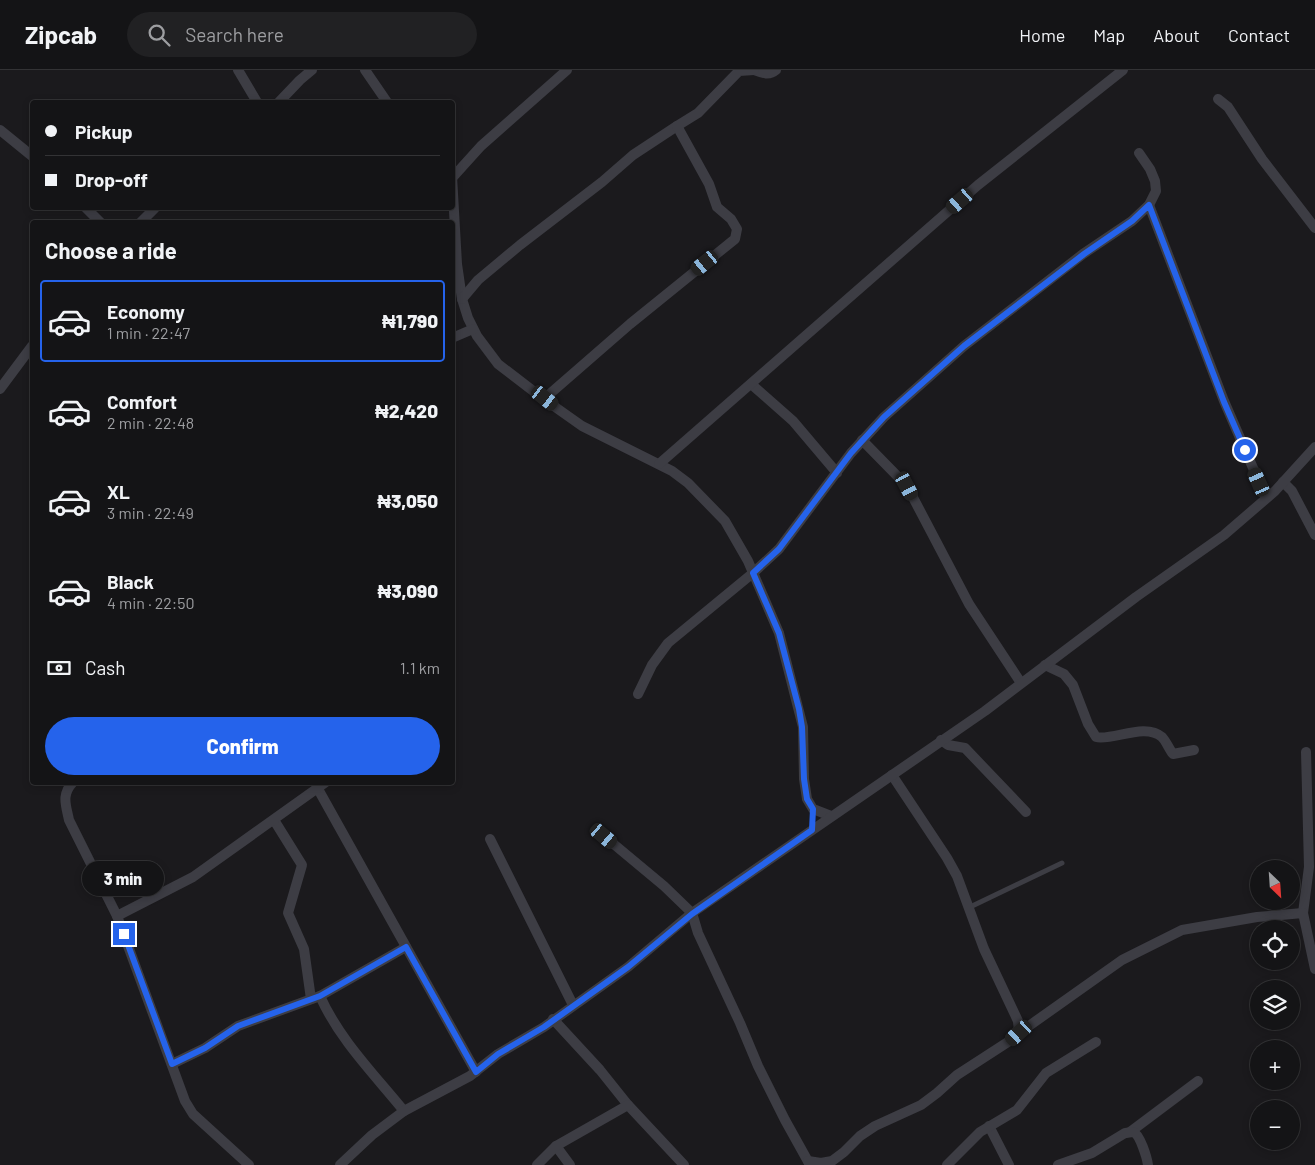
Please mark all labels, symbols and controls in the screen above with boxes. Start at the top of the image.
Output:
search box [127,12,477,57]
text: Zipcab [25,20,97,49]
icon: search [145,21,173,49]
text: Search here [185,23,284,46]
text: Home [1019,24,1065,46]
text: Map [1093,24,1125,46]
text: About [1153,24,1200,46]
text: Contact [1228,24,1290,46]
text: Pickup [75,120,133,143]
text: Drop-off [75,168,148,191]
car [943,185,976,217]
text: Choose a ride [45,237,177,263]
car [688,248,721,278]
icon: car [47,299,92,344]
text: Economy [107,300,185,323]
text: ₦1,790 [382,309,438,332]
text: 1 min · 22:47 [107,323,190,342]
car [528,383,561,413]
icon: car [47,389,92,434]
text: Comfort [107,390,177,413]
text: ₦2,420 [375,399,438,422]
text: 2 min · 22:48 [107,413,194,432]
route start [1234,439,1256,461]
car [1246,465,1271,499]
car [893,469,920,503]
icon: car [47,479,92,524]
text: XL [107,480,130,503]
text: ₦3,050 [377,489,438,512]
text: 3 min · 22:49 [107,503,194,522]
icon: car [47,569,92,614]
text: Black [107,570,154,593]
text: ₦3,090 [377,579,438,602]
text: 4 min · 22:50 [107,593,195,612]
icon: cash [45,654,73,682]
text: Cash [85,656,126,679]
text: 1.1 km [400,658,440,677]
button: Confirm [45,717,440,775]
car [587,821,620,851]
north arrow [1250,860,1300,910]
map controls [1250,860,1300,1150]
callout: 3 min [83,862,165,896]
text: 3 min [104,869,142,888]
button: locate [1250,920,1300,970]
route end [113,923,135,945]
button: layers [1250,980,1300,1030]
car [1002,1017,1035,1049]
button: + [1250,1040,1300,1090]
button: − [1250,1100,1300,1150]

